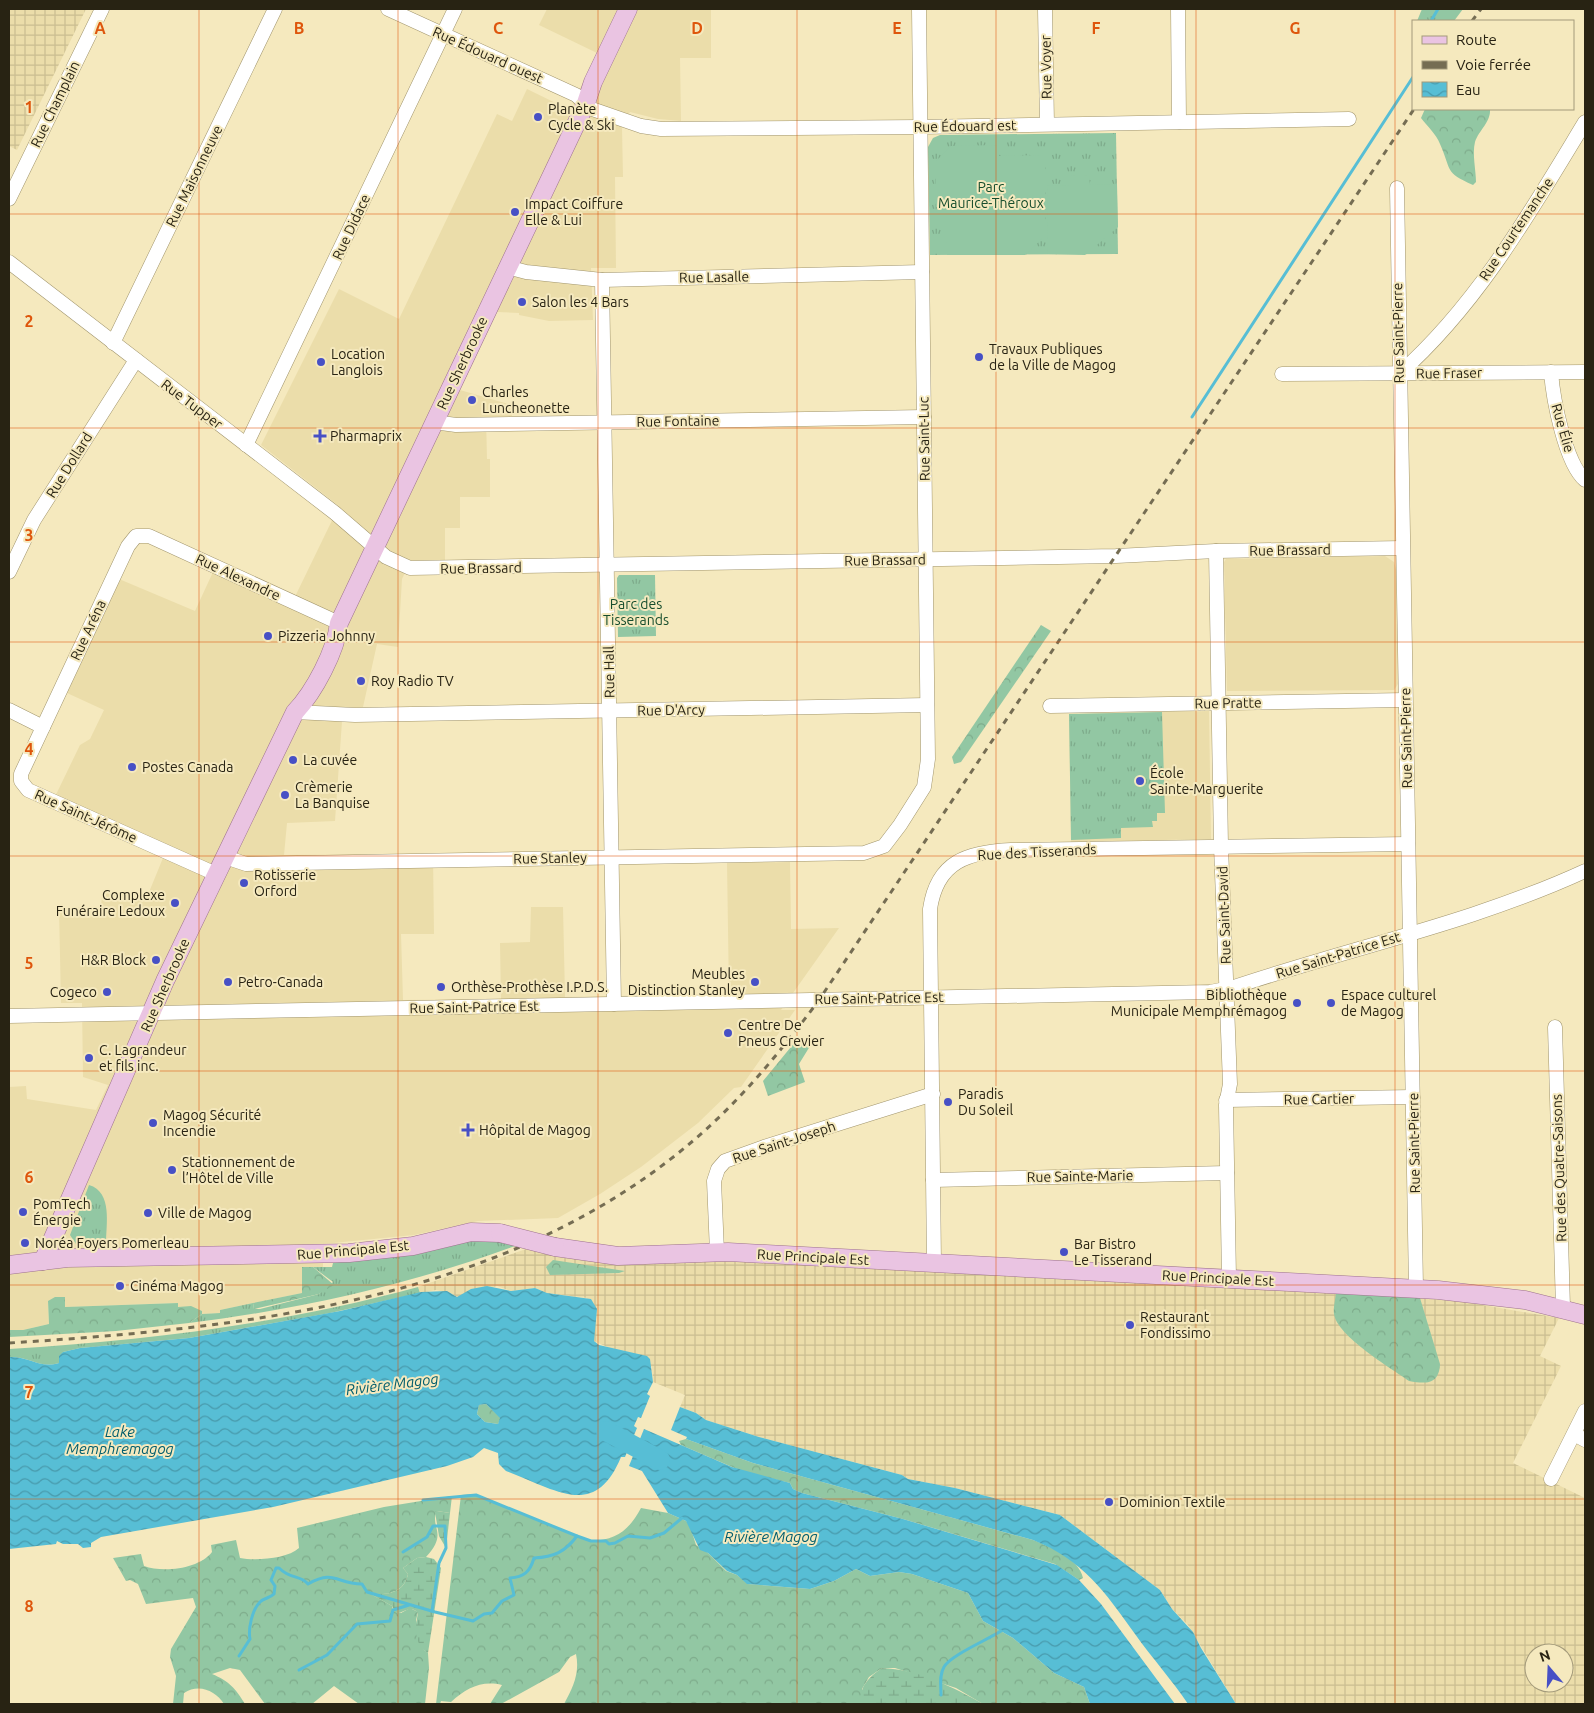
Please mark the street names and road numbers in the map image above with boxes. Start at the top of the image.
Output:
street label: Rue Édouard ouest [430,23,547,87]
street label: Rue Voyer [1037,34,1055,99]
street label: Rue Champlain [27,58,83,150]
street label: Rue Édouard est [913,116,1017,135]
street label: Rue Maisonneuve [163,123,225,229]
street label: Rue Courtemanche [1476,175,1556,283]
street label: Rue Didace [329,192,373,262]
street label: Rue Lasalle [679,268,749,286]
street label: Rue Saint-Pierre [1389,283,1407,383]
street label: Rue Sherbrooke [434,314,490,412]
street label: Rue Fraser [1416,364,1483,382]
street label: Rue Tupper [158,376,226,433]
street label: Rue Saint-Luc [915,396,933,481]
street label: Rue Élie [1548,401,1579,454]
street label: Rue Fontaine [636,412,720,430]
street label: Rue Dollard [43,429,95,501]
street label: Rue Brassard [1249,541,1331,559]
street label: Rue Alexandre [193,550,283,604]
street label: Rue Brassard [844,551,926,569]
street label: Rue Brassard [440,559,522,577]
street label: Rue Aréna [67,597,109,663]
street label: Rue Hall [601,646,617,698]
street label: Rue Saint-Pierre [1397,688,1415,788]
street label: Rue Pratte [1194,694,1262,712]
street label: Rue D'Arcy [637,701,705,719]
street label: Rue Saint-Jérôme [32,786,140,846]
street label: Rue des Tisserands [977,841,1097,863]
street label: Rue Stanley [513,849,587,867]
street label: Rue Saint-David [1214,866,1234,964]
street label: Rue Saint-Patrice Est [1274,928,1403,982]
street label: Rue Sherbrooke [137,936,193,1034]
street label: Rue Saint-Patrice Est [814,989,944,1007]
street label: Rue Saint-Patrice Est [409,998,539,1016]
street label: Rue Cartier [1284,1090,1355,1108]
street label: Rue Saint-Pierre [1405,1093,1423,1193]
street label: Rue des Quatre-Saisons [1548,1094,1570,1242]
street label: Rue Saint-Joseph [730,1118,838,1166]
street label: Rue Sainte-Marie [1027,1167,1133,1185]
street label: Rue Principale Est [296,1237,410,1263]
street label: Rue Principale Est [757,1246,870,1268]
street label: Rue Principale Est [1162,1267,1275,1289]

